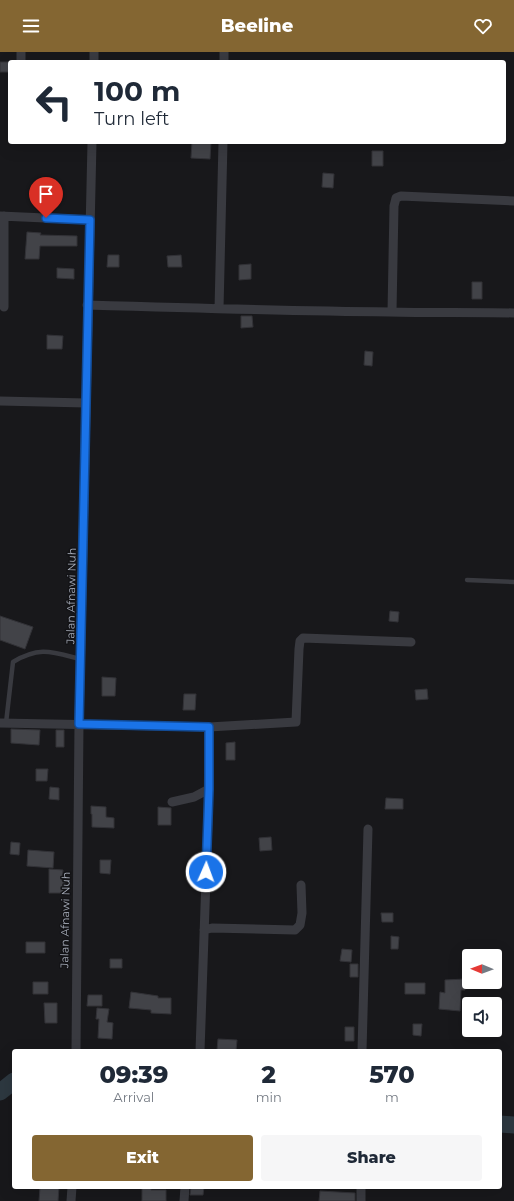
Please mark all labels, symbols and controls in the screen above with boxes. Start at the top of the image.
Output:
icon: menu [20,15,42,37]
text: Beeline [221,15,293,37]
icon: heart [472,15,494,37]
text: 100 m [94,74,180,108]
icon: left [28,76,80,128]
text: Turn left [94,108,169,130]
pin [29,177,63,218]
icon: arrive [35,183,57,205]
street label: Jalan Afnawi Nuh [63,548,79,645]
position arrow [185,851,227,893]
street label: Jalan Afnawi Nuh [57,872,73,969]
north arrow [462,949,502,989]
map controls [462,949,502,1037]
button: sound [462,997,502,1037]
text: 09:39 [99,1060,168,1089]
text: 2 [262,1060,276,1089]
text: 570 [369,1060,415,1089]
text: Arrival [113,1089,154,1105]
text: min [256,1089,282,1105]
text: m [385,1089,399,1105]
button: Exit [32,1135,253,1181]
button: Share [261,1135,482,1181]

